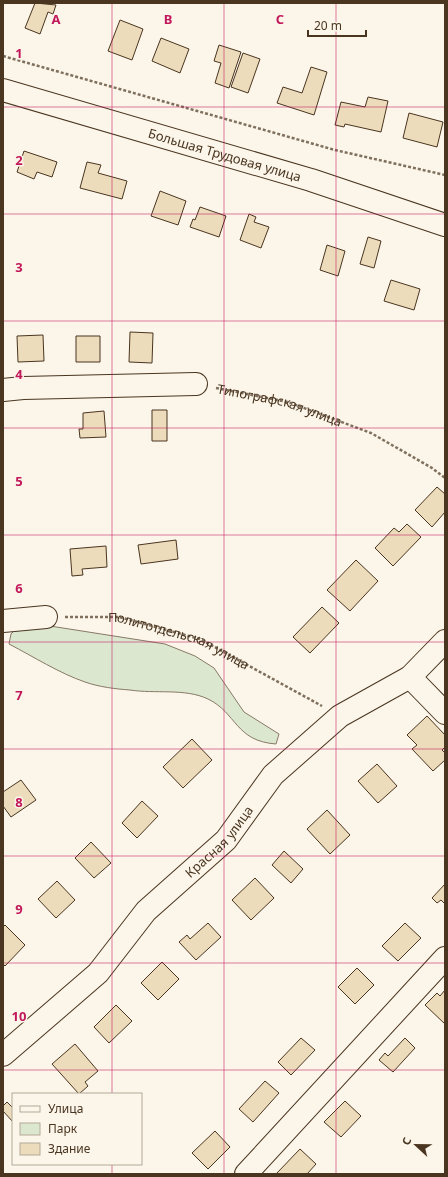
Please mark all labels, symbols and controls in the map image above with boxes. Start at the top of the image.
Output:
text: A [52,10,61,28]
text: B [164,10,172,28]
text: C [276,10,284,28]
scale bar [308,12,366,38]
text: 20 m [314,17,342,34]
text: 1 [15,44,23,62]
street label: Большая Трудовая улица [146,124,303,186]
text: 2 [15,151,23,169]
text: 3 [15,258,23,276]
text: 4 [15,365,23,383]
street label: Типографская улица [216,379,345,430]
text: 5 [15,472,23,490]
text: 6 [15,579,23,597]
street label: Политотдельская улица [108,608,253,673]
text: 7 [15,686,23,704]
text: 8 [15,793,23,811]
street label: Красная улица [181,802,257,881]
text: 9 [15,900,23,918]
text: 10 [12,1007,26,1025]
legend [12,1093,142,1165]
text: Улица [48,1100,83,1117]
text: Парк [48,1120,78,1137]
north arrow [396,1125,436,1165]
text: С [398,1135,415,1147]
text: Здание [48,1140,91,1157]

